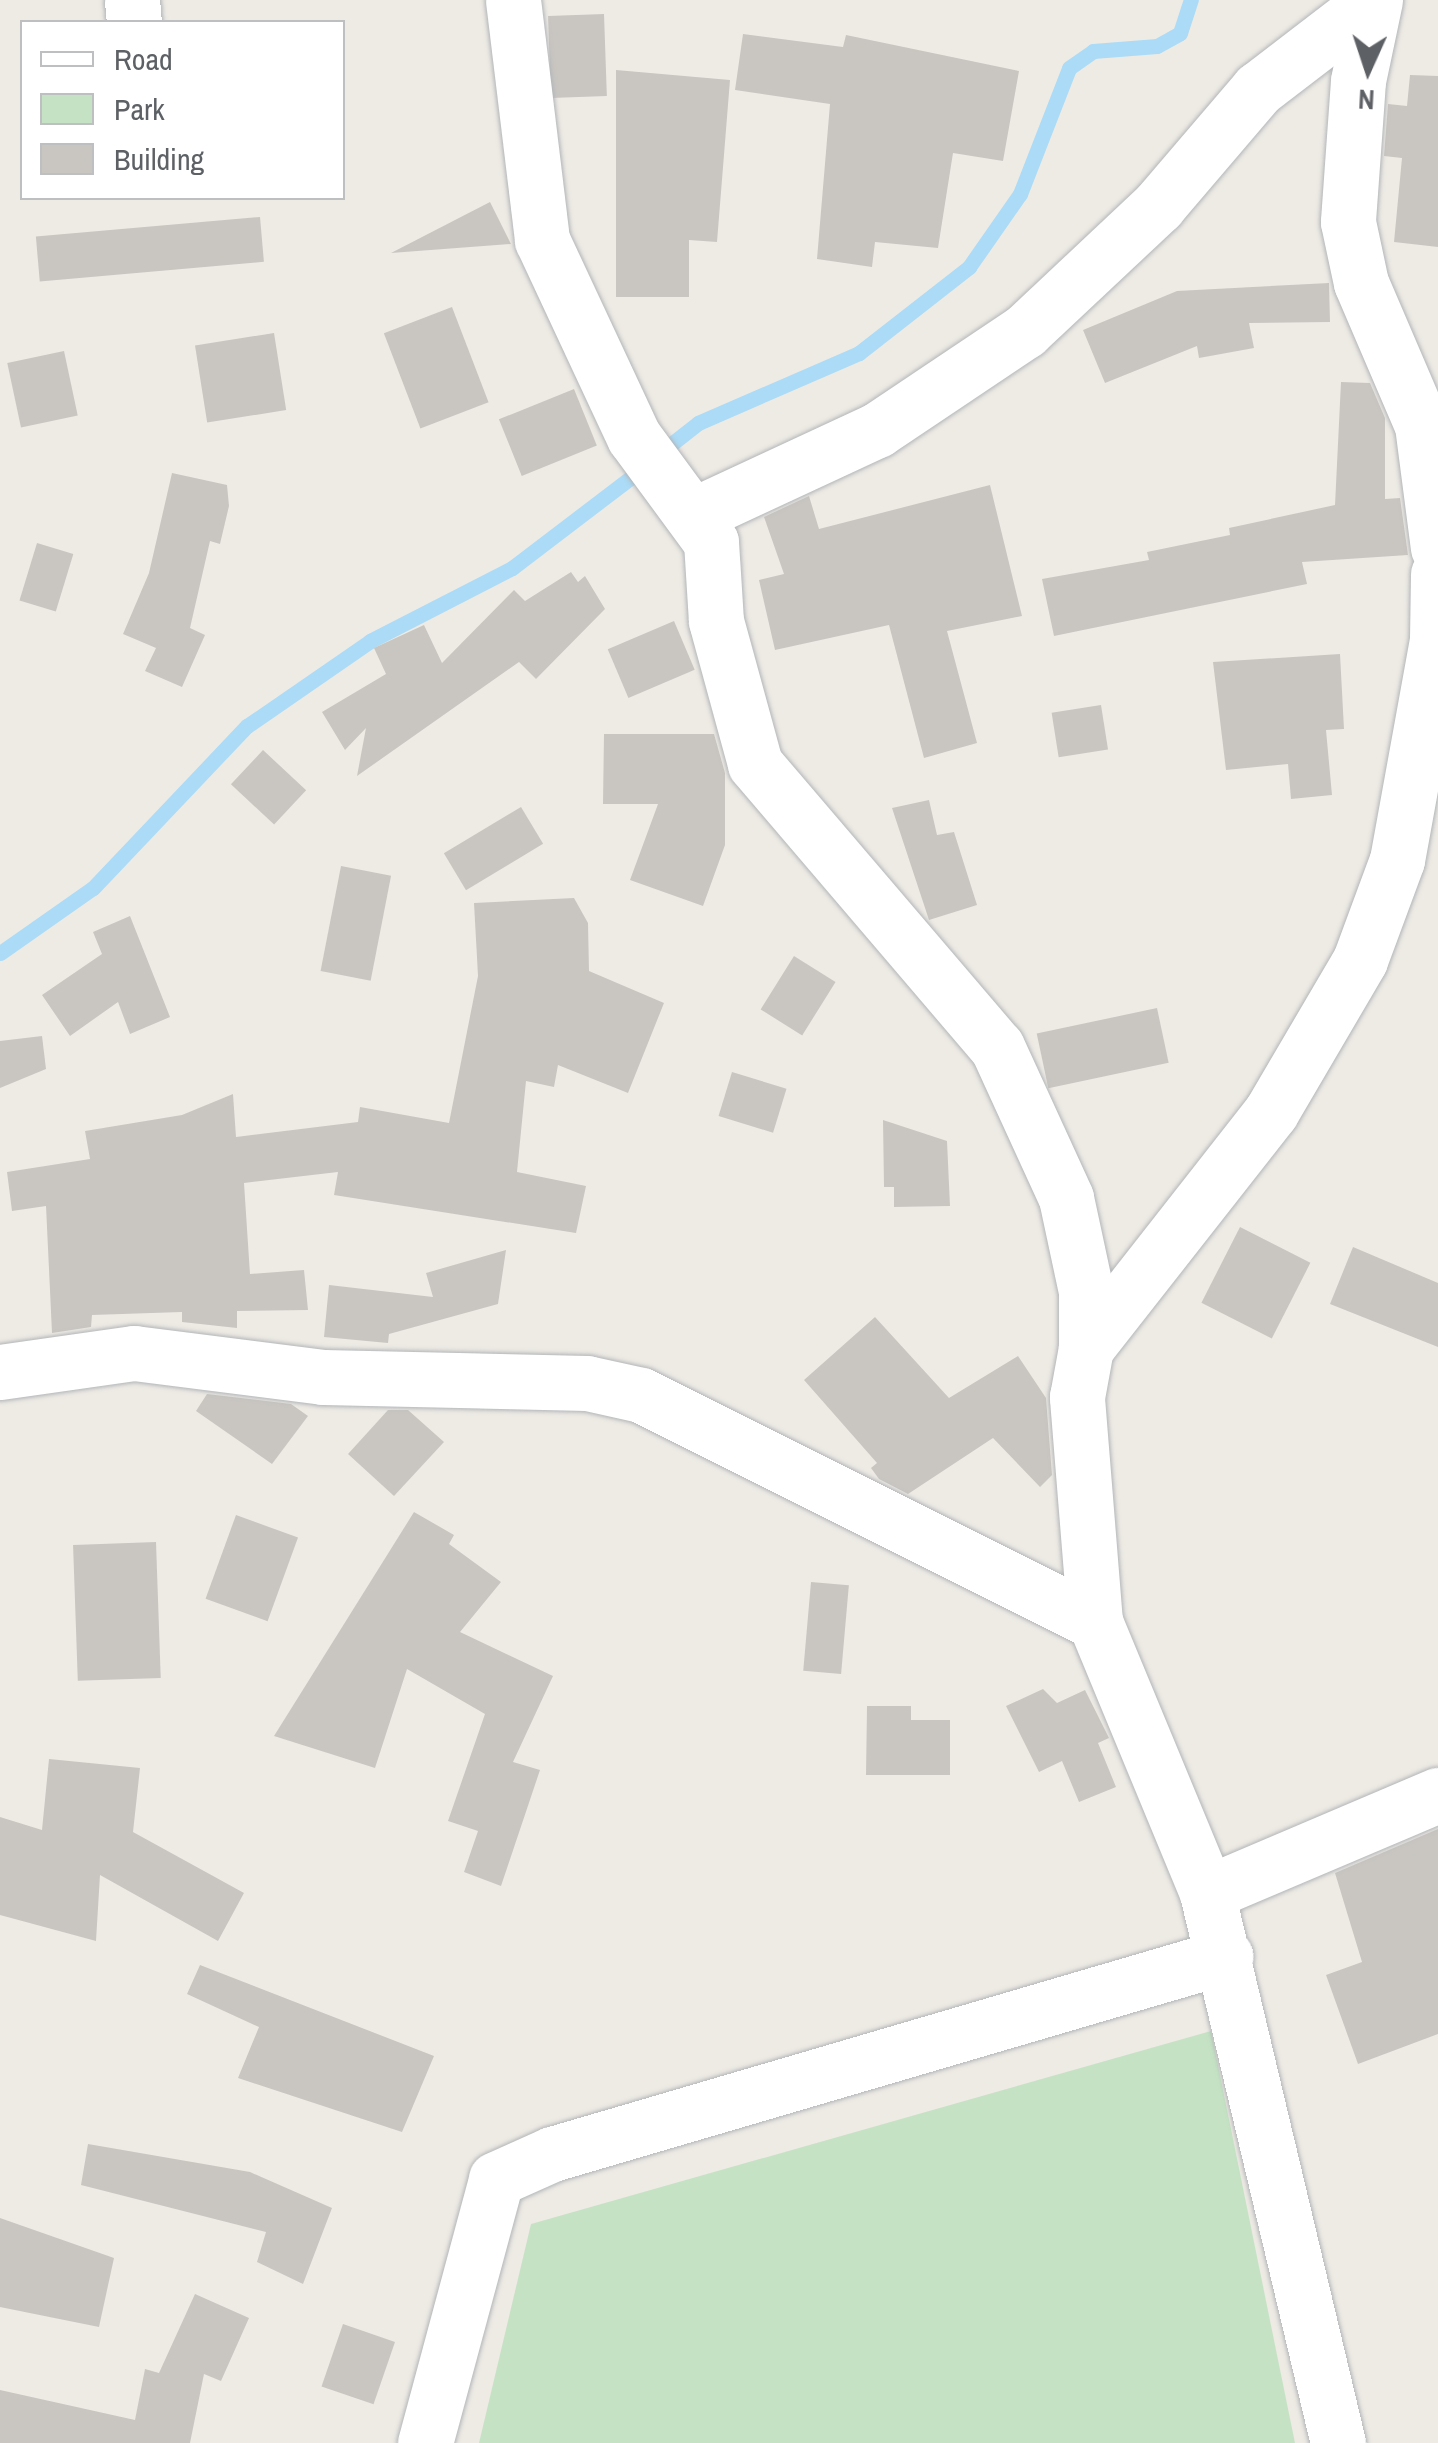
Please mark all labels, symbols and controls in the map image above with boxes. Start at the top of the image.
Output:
legend [20,20,345,200]
north arrow [1318,20,1418,120]
text: Road [114,39,173,79]
text: N [1357,81,1376,119]
text: Park [114,89,165,129]
text: Building [114,139,204,179]

